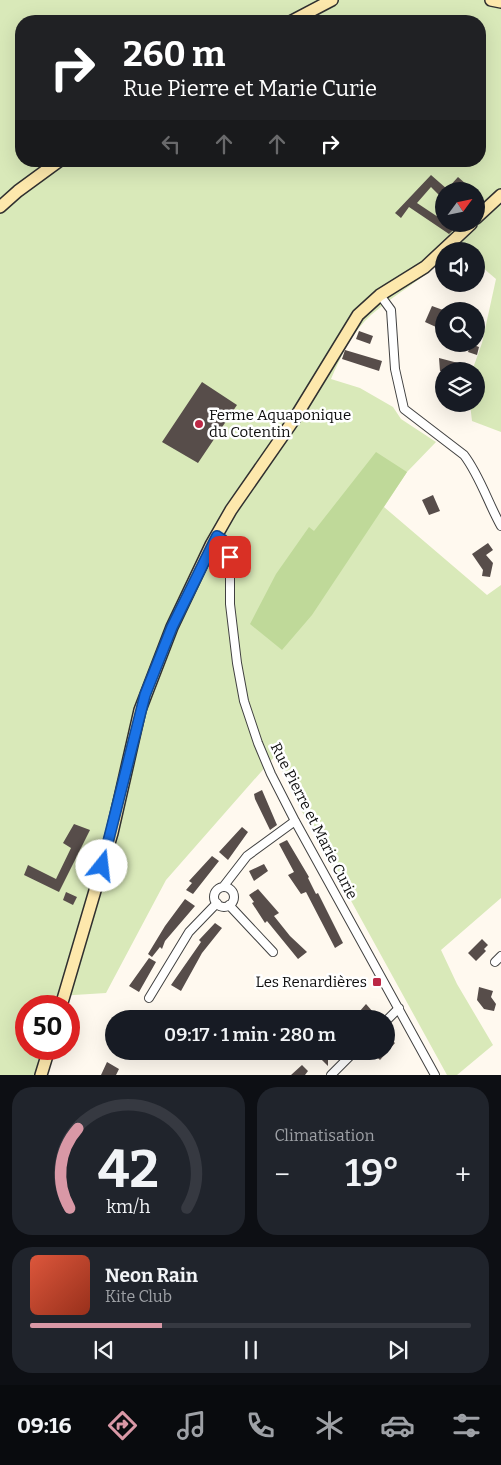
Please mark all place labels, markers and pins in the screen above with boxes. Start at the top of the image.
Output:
place label: Ferme Aquaponique du Cotentin [209,406,351,441]
marker: Ferme Aquaponique du Cotentin [193,418,205,430]
pin [209,536,251,578]
place label: Les Renardières [256,973,367,991]
marker: Les Renardières [371,976,383,988]

